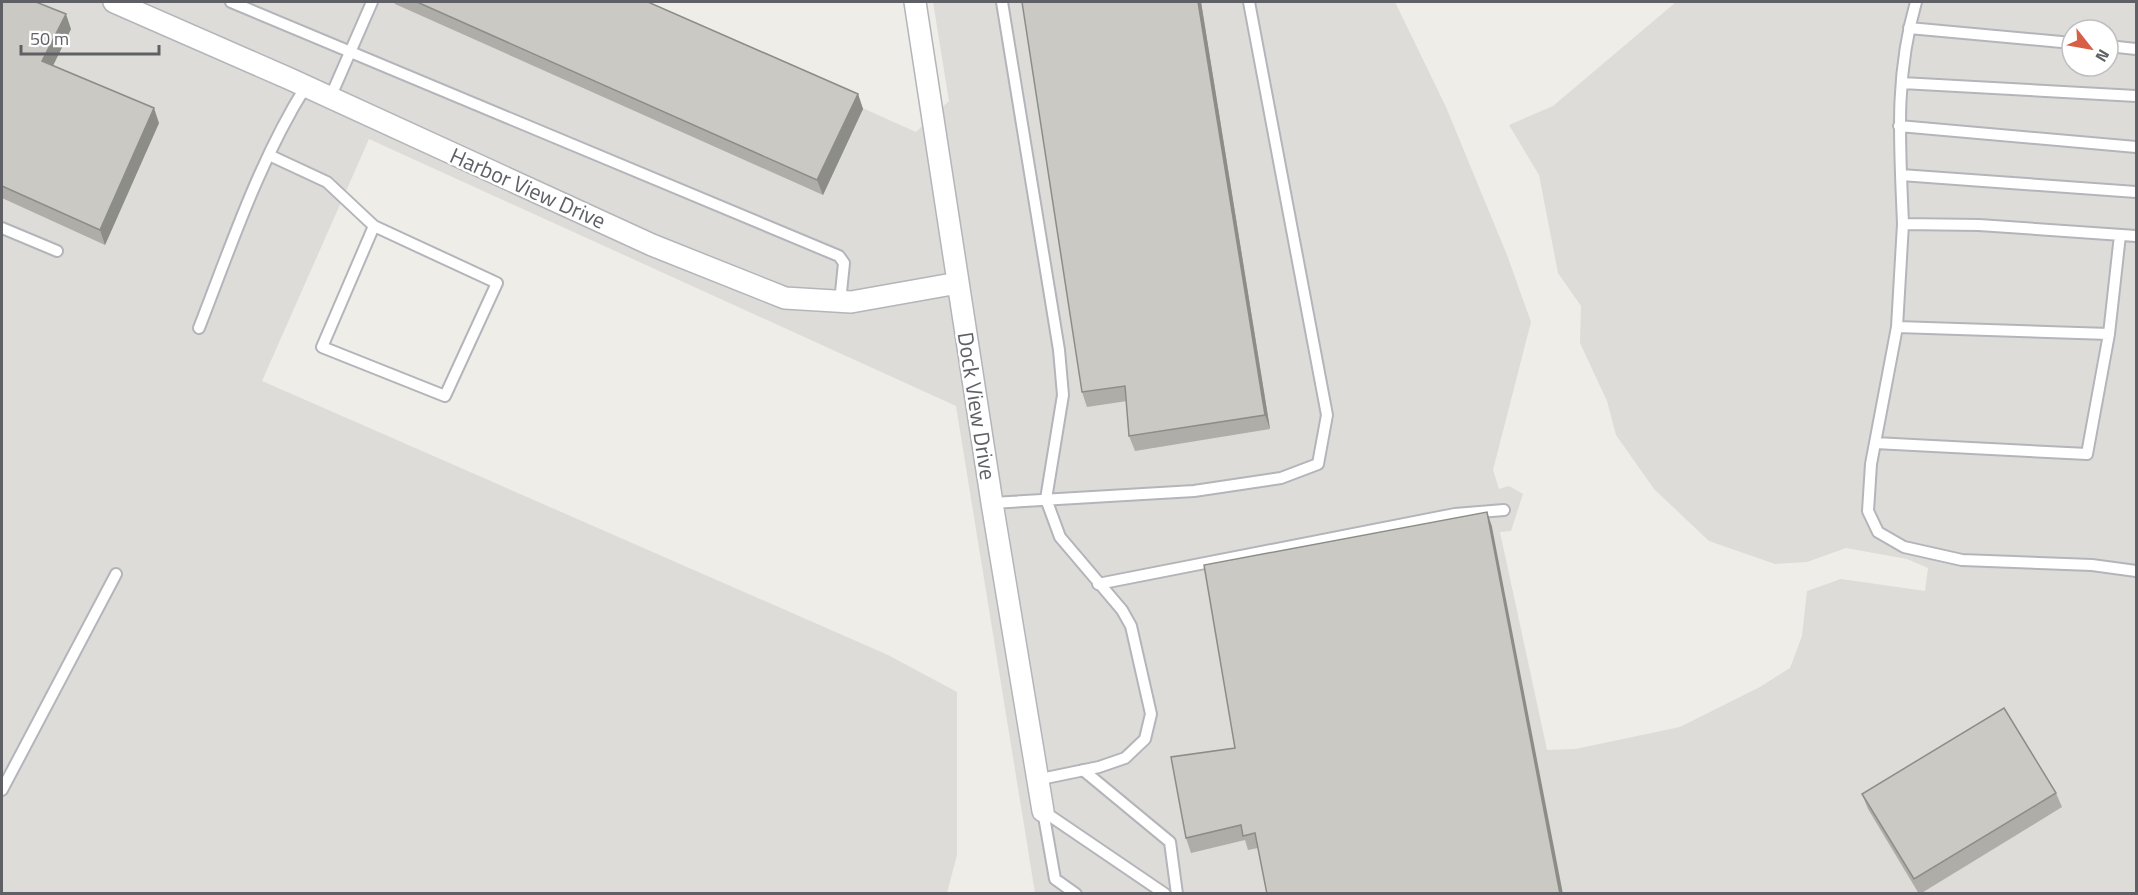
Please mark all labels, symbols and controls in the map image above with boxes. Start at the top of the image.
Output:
scale bar [21,18,159,56]
north arrow [2060,18,2120,78]
text: 50 m [30,25,69,52]
text: N [2090,45,2116,67]
street label: Harbor View Drive [445,138,611,238]
street label: Dock View Drive [949,330,1005,482]

